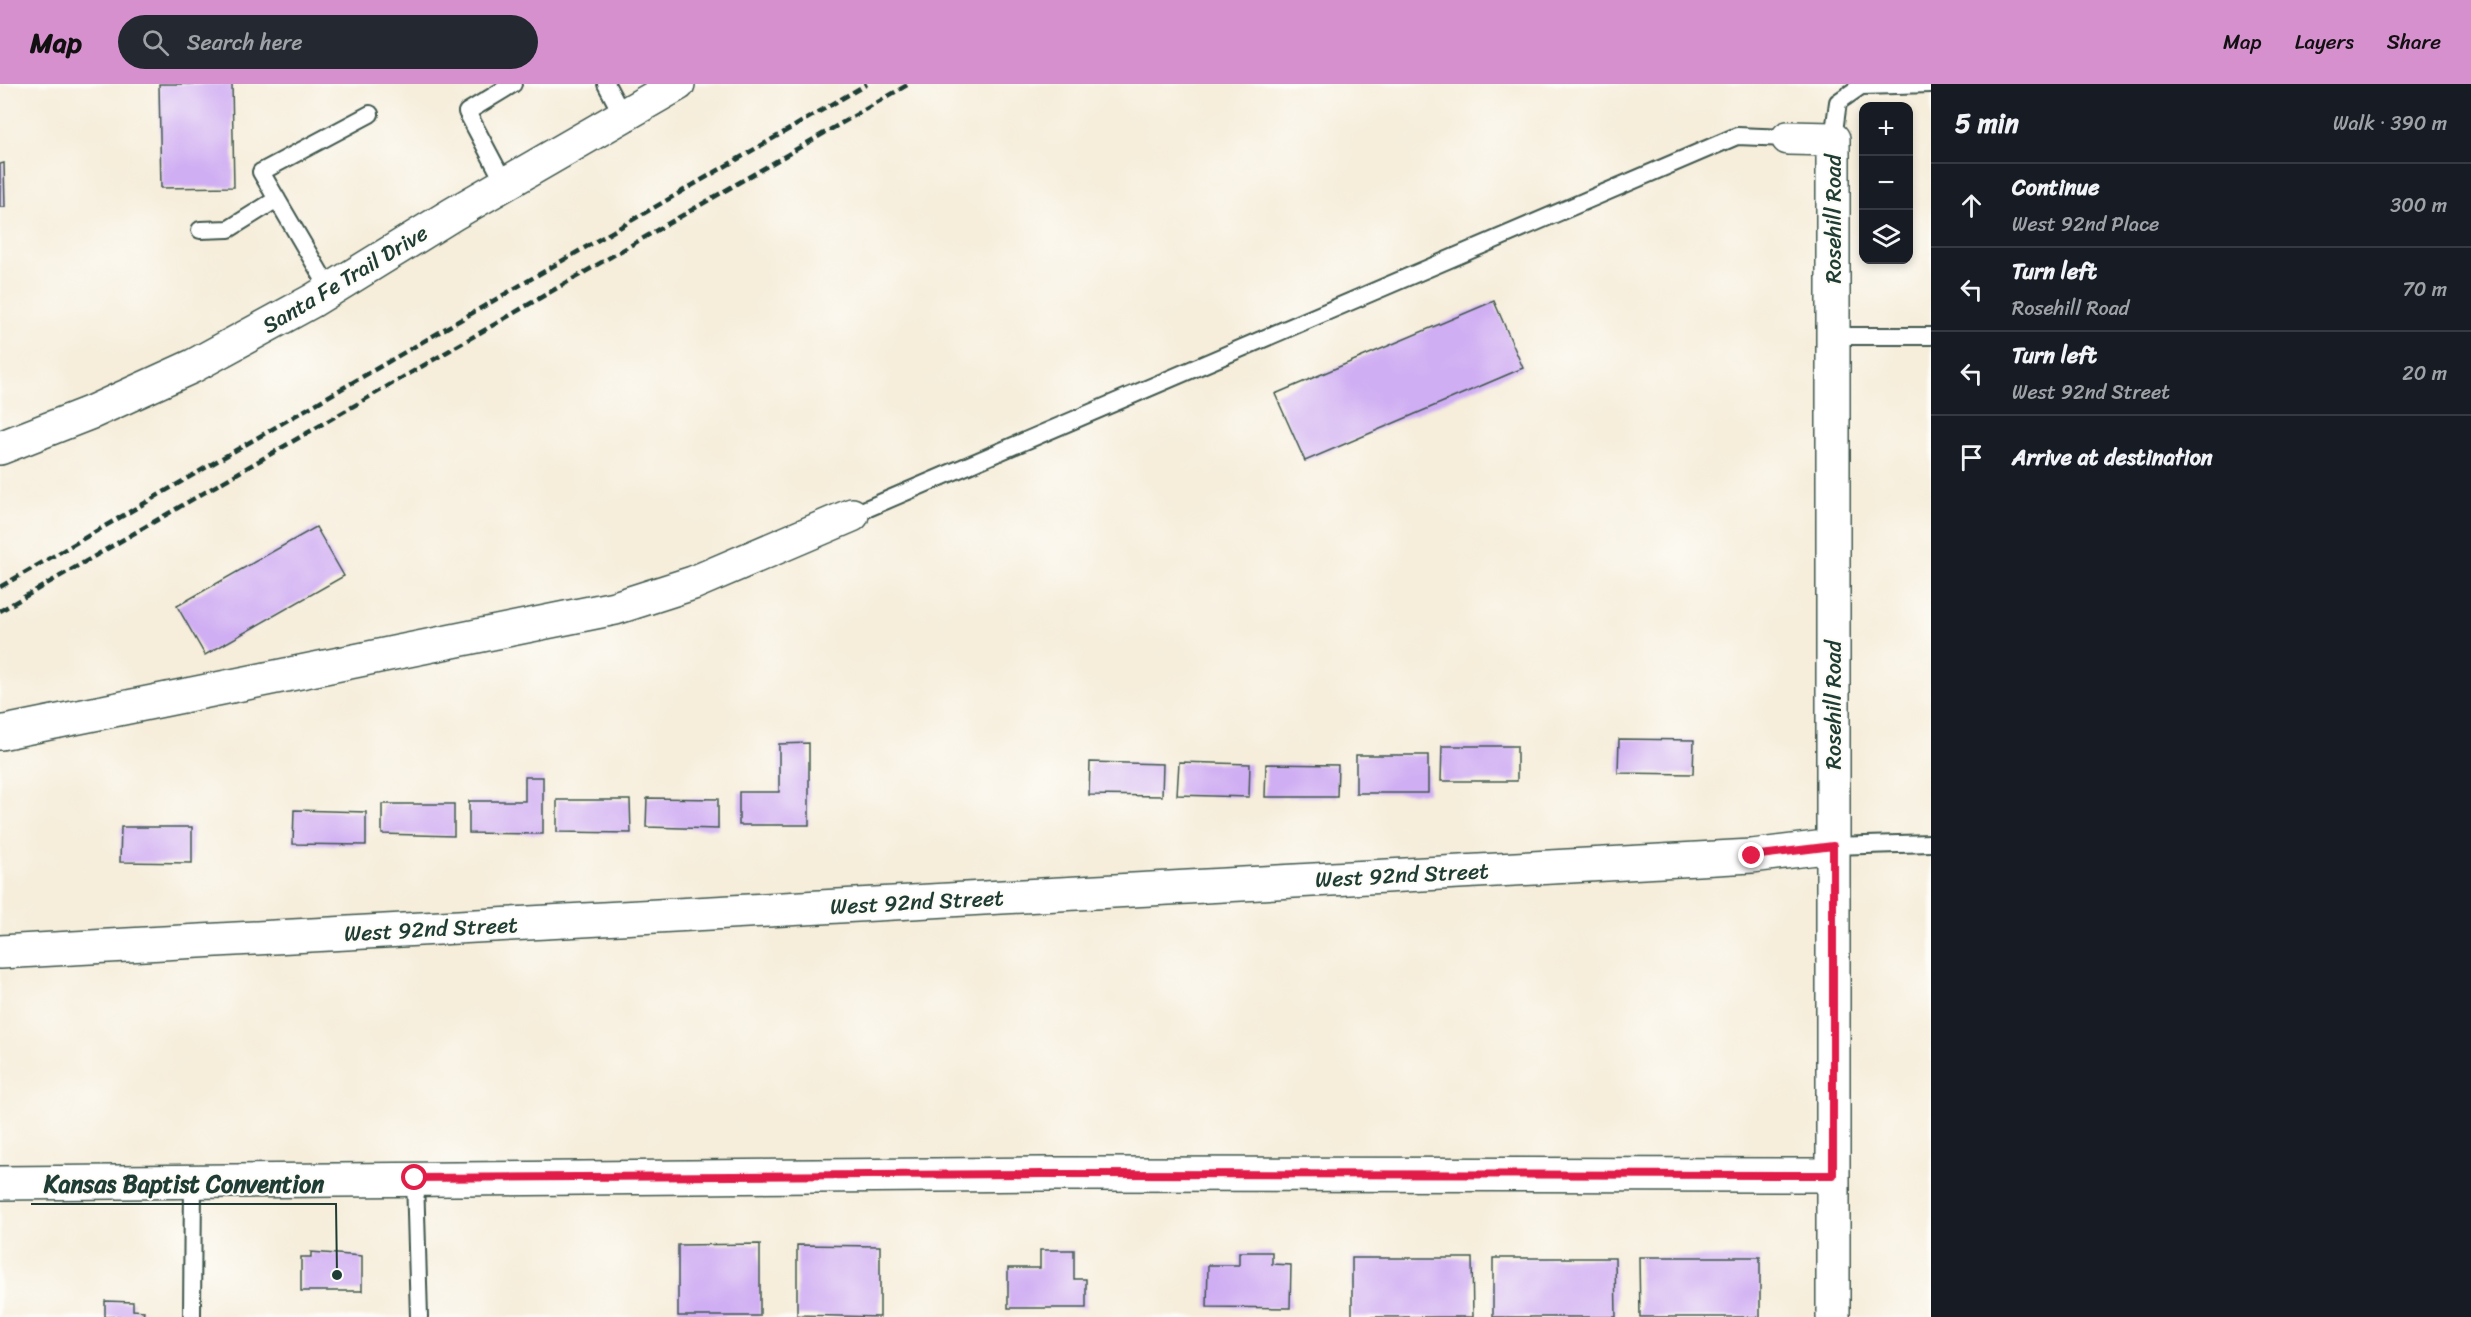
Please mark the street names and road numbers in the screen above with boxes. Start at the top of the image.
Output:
street label: Rosehill Road [1814,153,1853,284]
street label: Santa Fe Trail Drive [254,214,436,344]
street label: Rosehill Road [1814,639,1853,770]
street label: West 92nd Street [1314,851,1490,899]
street label: West 92nd Street [829,878,1005,926]
street label: West 92nd Street [343,905,519,953]

